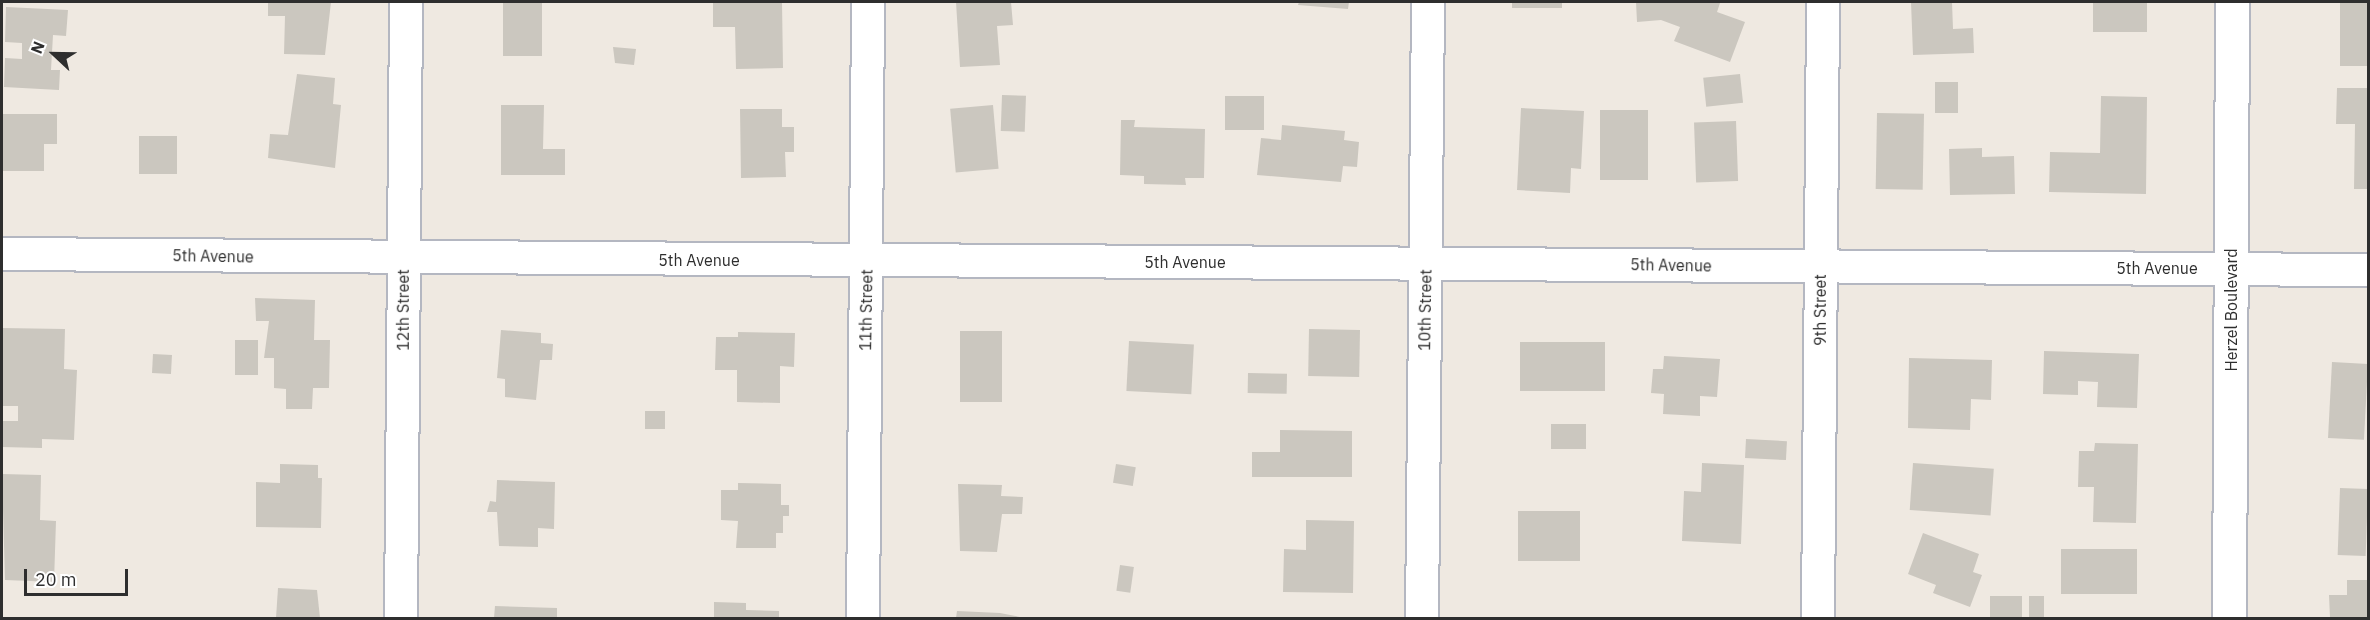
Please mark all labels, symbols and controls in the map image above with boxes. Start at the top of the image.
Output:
north arrow [24,24,84,84]
text: N [26,38,49,56]
street label: 5th Avenue [172,246,254,266]
street label: Herzel Boulevard [2221,249,2241,371]
street label: 5th Avenue [658,250,740,270]
street label: 5th Avenue [1144,252,1226,272]
street label: 5th Avenue [1630,255,1712,275]
street label: 5th Avenue [2116,258,2198,278]
street label: 12th Street [393,269,413,351]
street label: 11th Street [856,269,876,351]
street label: 10th Street [1415,269,1435,351]
street label: 9th Street [1810,274,1830,346]
scale bar [27,557,130,595]
text: 20 m [35,568,77,591]

